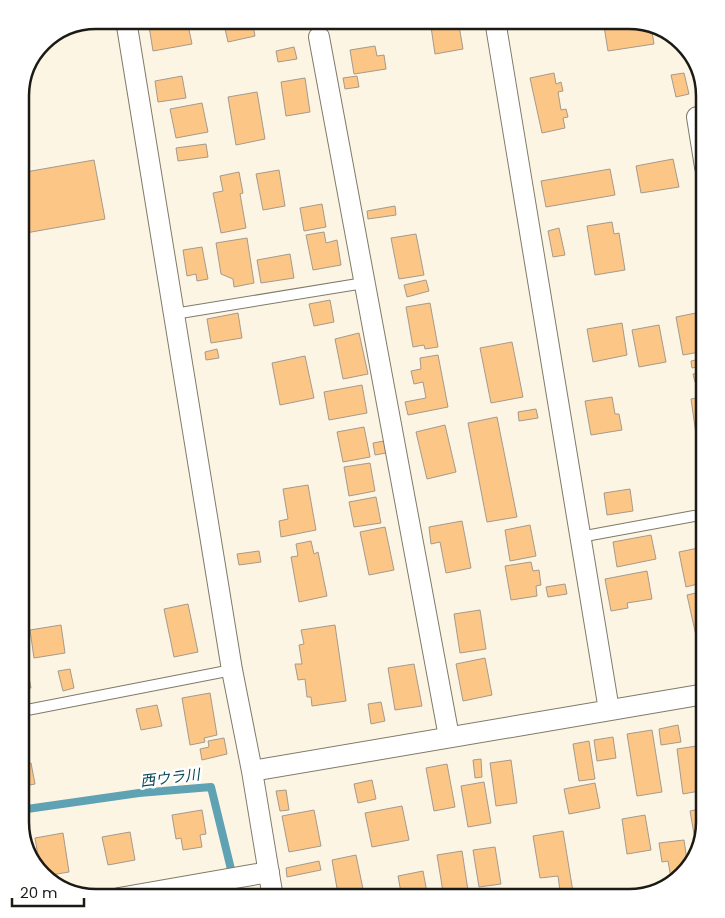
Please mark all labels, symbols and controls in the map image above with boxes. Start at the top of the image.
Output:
water label: 西ウラ川 [139,763,203,792]
scale bar [12,876,85,908]
text: 20 m [20,882,58,903]

